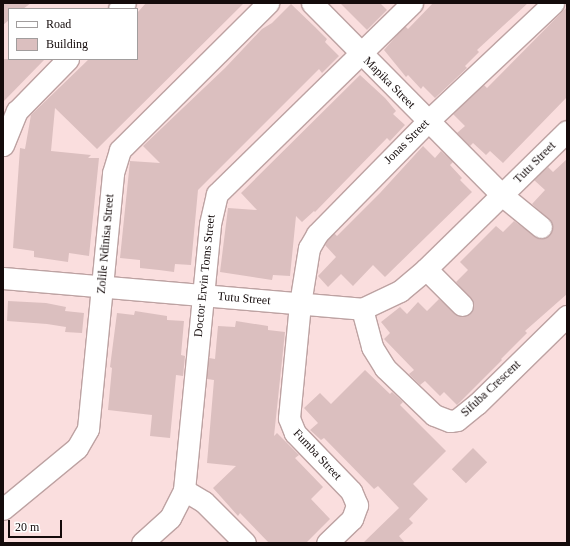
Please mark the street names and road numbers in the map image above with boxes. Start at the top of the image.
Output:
street label: Mapika Street [360,54,418,112]
street label: Jonas Street [382,117,432,167]
street label: Tutu Street [511,139,559,187]
street label: Zolile Ndinisa Street [94,194,118,294]
street label: Doctor Ervin Toms Street [191,214,219,338]
street label: Tutu Street [217,290,271,308]
street label: Sifuba Crescent [458,358,524,420]
street label: Fumba Street [290,427,344,483]

